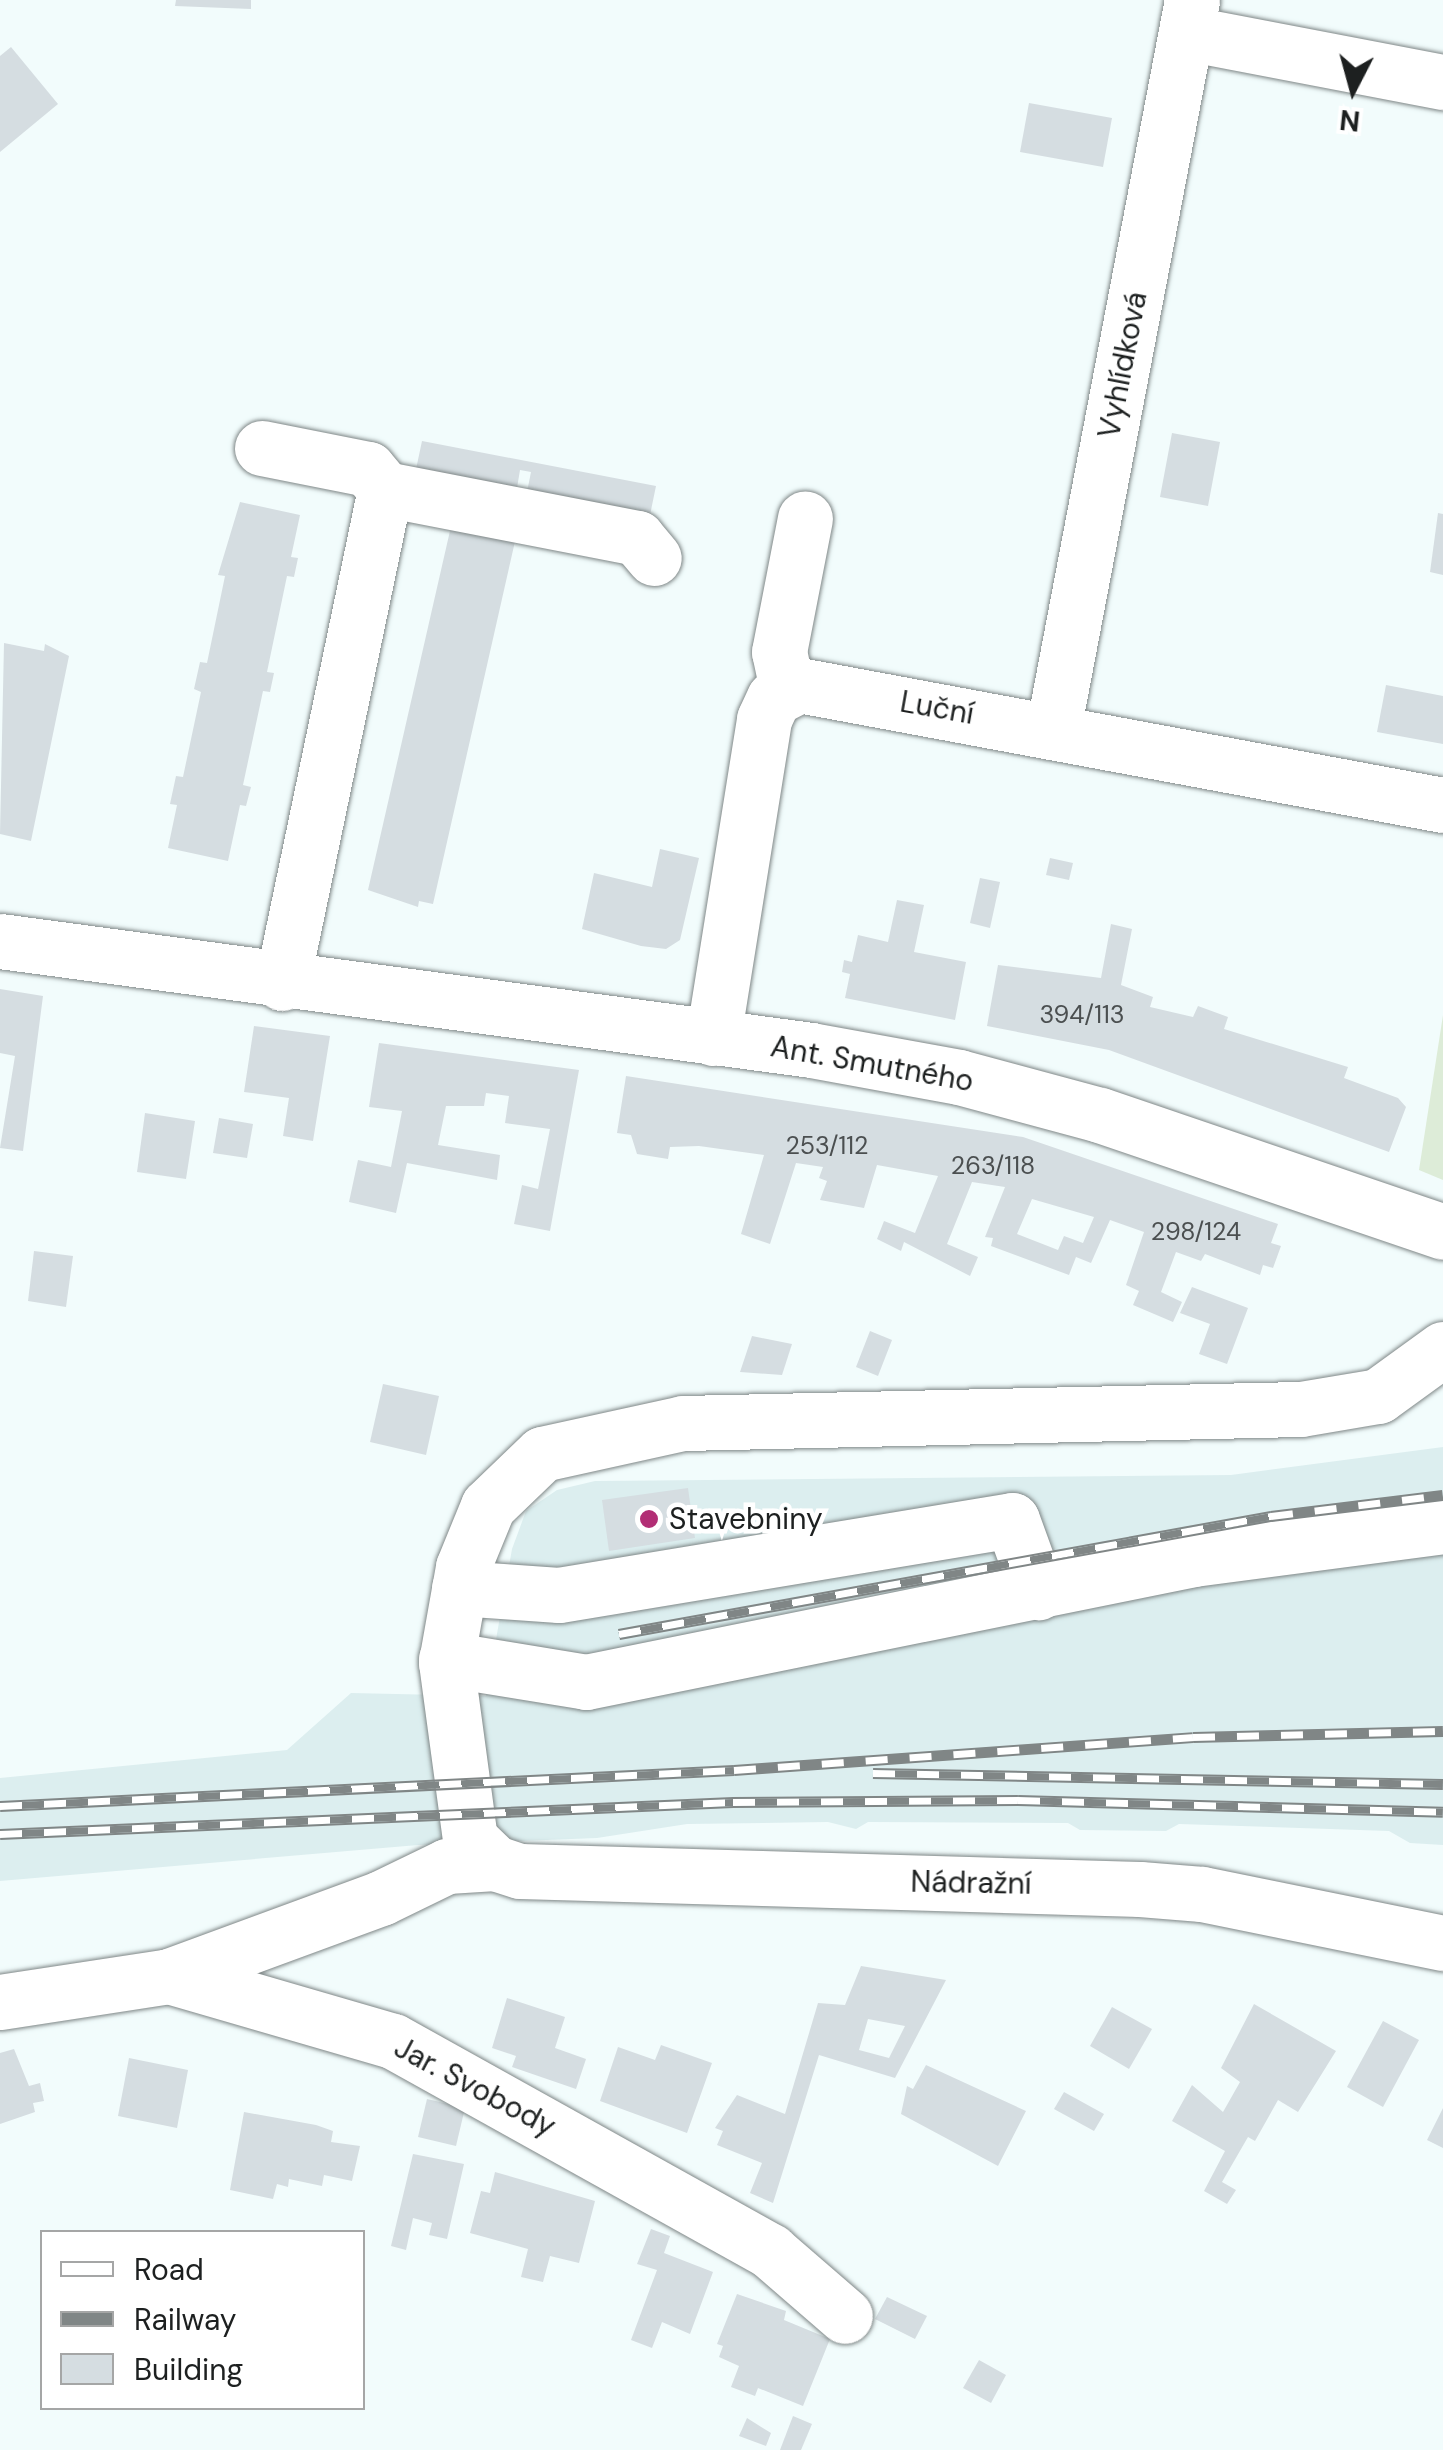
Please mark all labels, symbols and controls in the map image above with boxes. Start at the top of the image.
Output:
north arrow [1303,40,1403,140]
text: N [1338,101,1362,140]
street label: Vyhlídková [1091,289,1155,441]
street label: Luční [897,684,977,732]
house number: 394/113 [1039,1000,1125,1030]
street label: Ant. Smutného [768,1028,976,1100]
house number: 253/112 [785,1131,869,1161]
house number: 263/118 [951,1151,1035,1181]
house number: 298/124 [1151,1217,1241,1247]
place label: Stavebniny [669,1501,823,1537]
marker: Stavebniny [638,1508,660,1530]
street label: Nádražní [910,1864,1032,1902]
street label: Jar. Svobody [388,2029,562,2145]
legend [40,2230,365,2410]
text: Road [134,2250,204,2289]
text: Railway [134,2300,237,2339]
text: Building [134,2350,243,2389]

